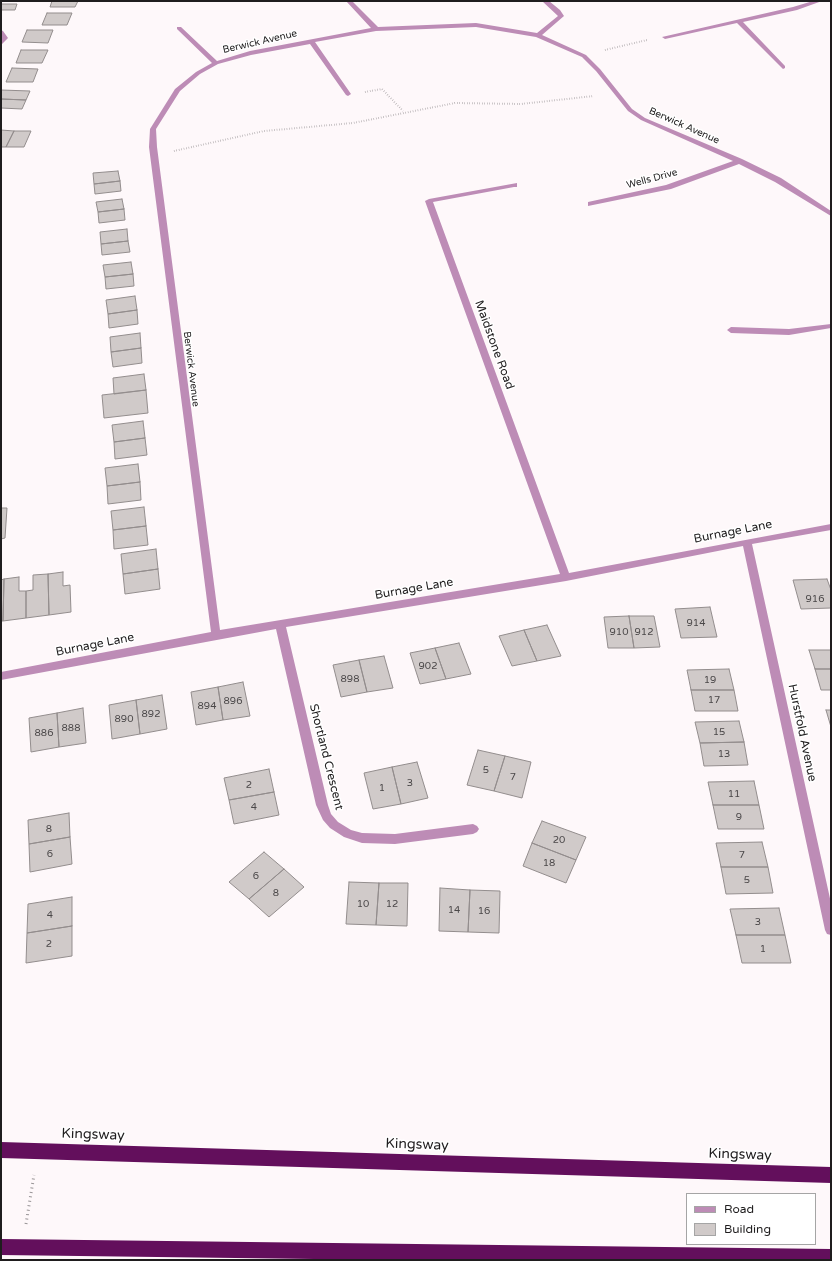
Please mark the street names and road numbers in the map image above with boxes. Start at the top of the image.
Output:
street label: Berwick Avenue [222,28,298,56]
street label: Berwick Avenue [647,105,721,147]
street label: Wells Drive [625,166,679,192]
street label: Maidstone Road [471,298,517,392]
street label: Berwick Avenue [180,331,202,407]
street label: Burnage Lane [693,517,773,547]
street label: Burnage Lane [374,575,454,603]
street label: Burnage Lane [55,630,135,660]
street label: Hurstfold Avenue [785,683,819,783]
street label: Shortland Crescent [306,702,346,812]
street label: Kingsway [61,1126,125,1144]
street label: Kingsway [385,1136,449,1154]
street label: Kingsway [708,1146,772,1164]

